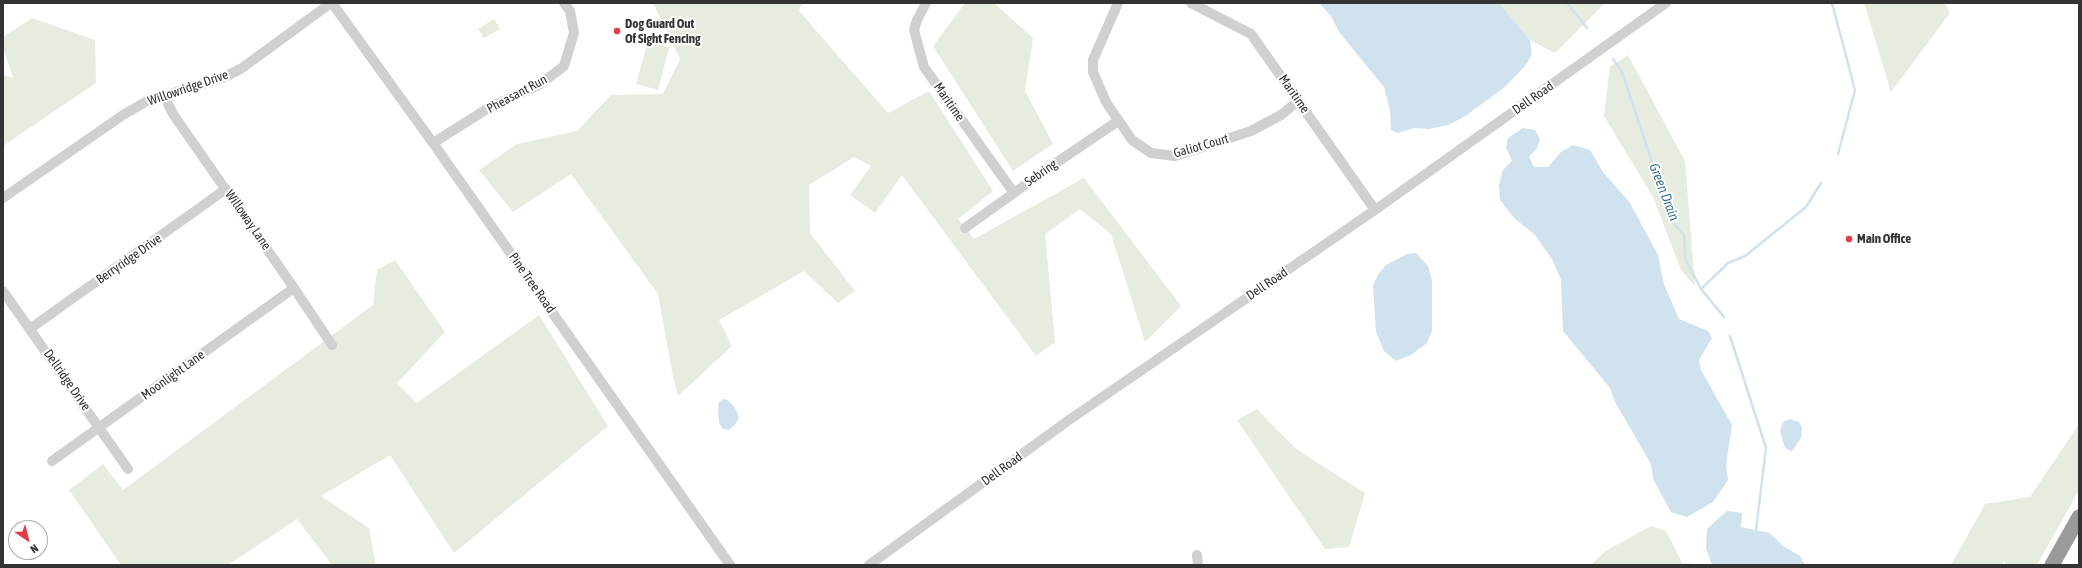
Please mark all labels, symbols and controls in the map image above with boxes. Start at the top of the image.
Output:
place label: Dog Guard Out Of Sight Fencing [625,16,701,47]
marker: Dog Guard Out Of Sight Fencing [612,26,622,36]
street label: Willowridge Drive [146,67,230,109]
street label: Pheasant Run [484,72,550,116]
street label: Maritime [1275,72,1313,116]
street label: Dell Road [1509,78,1557,118]
street label: Maritime [930,80,968,124]
street label: Galiot Court [1172,131,1230,161]
street label: Sebring [1022,156,1060,190]
water label: Green Drain [1645,161,1683,223]
street label: Willoway Lane [222,187,274,253]
street label: Berryridge Drive [93,231,165,287]
place label: Main Office [1857,231,1911,247]
marker: Main Office [1844,234,1854,244]
street label: Pine Tree Road [505,250,559,316]
street label: Dell Road [1243,264,1291,304]
street label: Dellridge Drive [40,346,94,414]
street label: Moonlight Lane [138,347,208,403]
street label: Dell Road [979,449,1025,489]
north arrow [8,520,48,560]
text: N [28,542,40,556]

